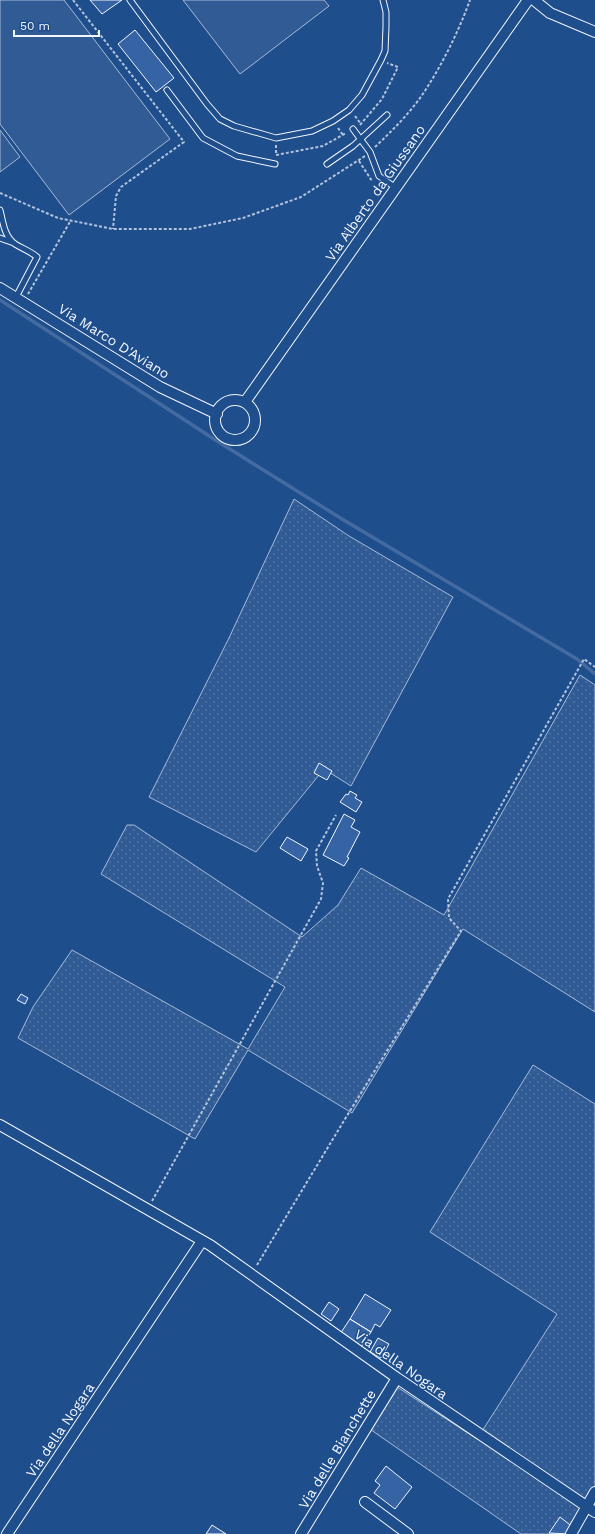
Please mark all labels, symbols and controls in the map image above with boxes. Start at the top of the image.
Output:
scale bar [14,12,99,38]
text: 50 m [20,19,50,33]
street label: Via Alberto da Giussano [322,122,428,264]
street label: Via Marco D'Aviano [55,300,173,382]
street label: Via della Nogara [351,1326,451,1402]
street label: Via della Nogara [23,1380,98,1480]
street label: Via delle Bianchette [295,1387,379,1511]

